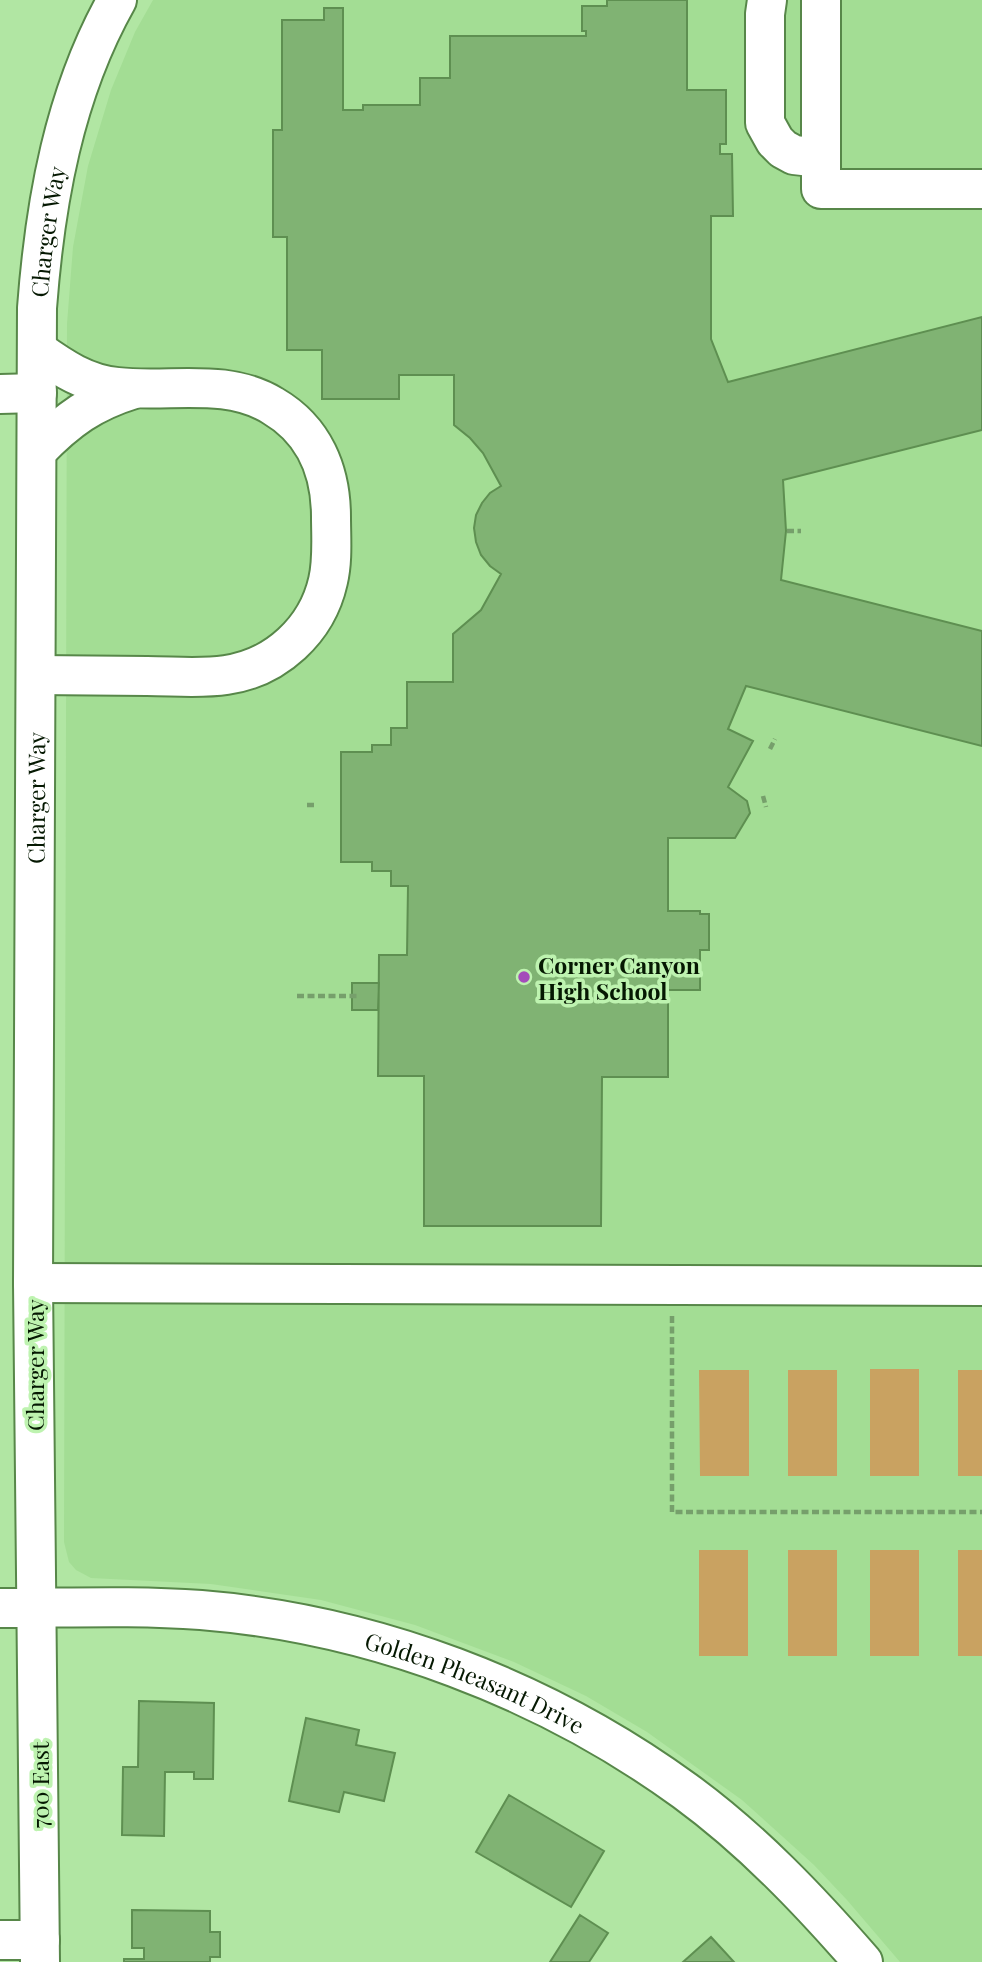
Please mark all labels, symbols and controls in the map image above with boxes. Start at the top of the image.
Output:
street label: Charger Way [22,163,72,298]
street label: Charger Way [19,732,51,864]
place label: Corner Canyon High School [538,949,700,1006]
marker: Corner Canyon High School [516,969,532,985]
street label: Charger Way [19,1299,50,1431]
street label: Golden Pheasant Drive [362,1624,590,1740]
street label: 700 East [24,1741,55,1828]

